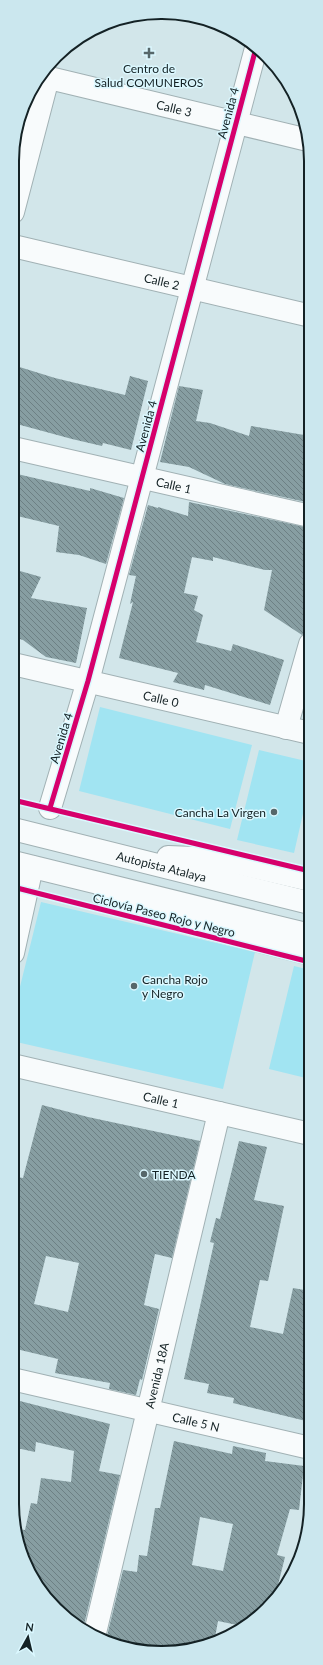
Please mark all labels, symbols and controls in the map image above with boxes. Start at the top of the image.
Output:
marker: Centro de Salud COMUNEROS [143,47,155,59]
place label: Centro de Salud COMUNEROS [95,61,203,90]
street label: Avenida 4 [214,86,242,140]
street label: Calle 3 [155,96,194,119]
street label: Calle 2 [143,270,181,292]
street label: Avenida 4 [132,399,160,453]
street label: Calle 1 [155,473,193,496]
street label: Calle 0 [142,687,180,710]
street label: Avenida 4 [46,711,76,765]
place label: Cancha La Virgen [175,805,266,820]
marker: Cancha La Virgen [269,807,279,817]
street label: Autopista Atalaya [115,848,208,884]
street label: Ciclovía Paseo Rojo y Negro [91,890,237,940]
place label: Cancha Rojo y Negro [142,972,208,1001]
marker: Cancha Rojo y Negro [129,981,139,991]
street label: Calle 1 [142,1088,180,1111]
place label: TIENDA [152,1167,196,1182]
marker: TIENDA [139,1169,149,1179]
street label: Avenida 18A [141,1340,172,1410]
street label: Calle 5 N [171,1409,221,1434]
north arrow [8,1617,48,1657]
text: N [24,1620,35,1634]

